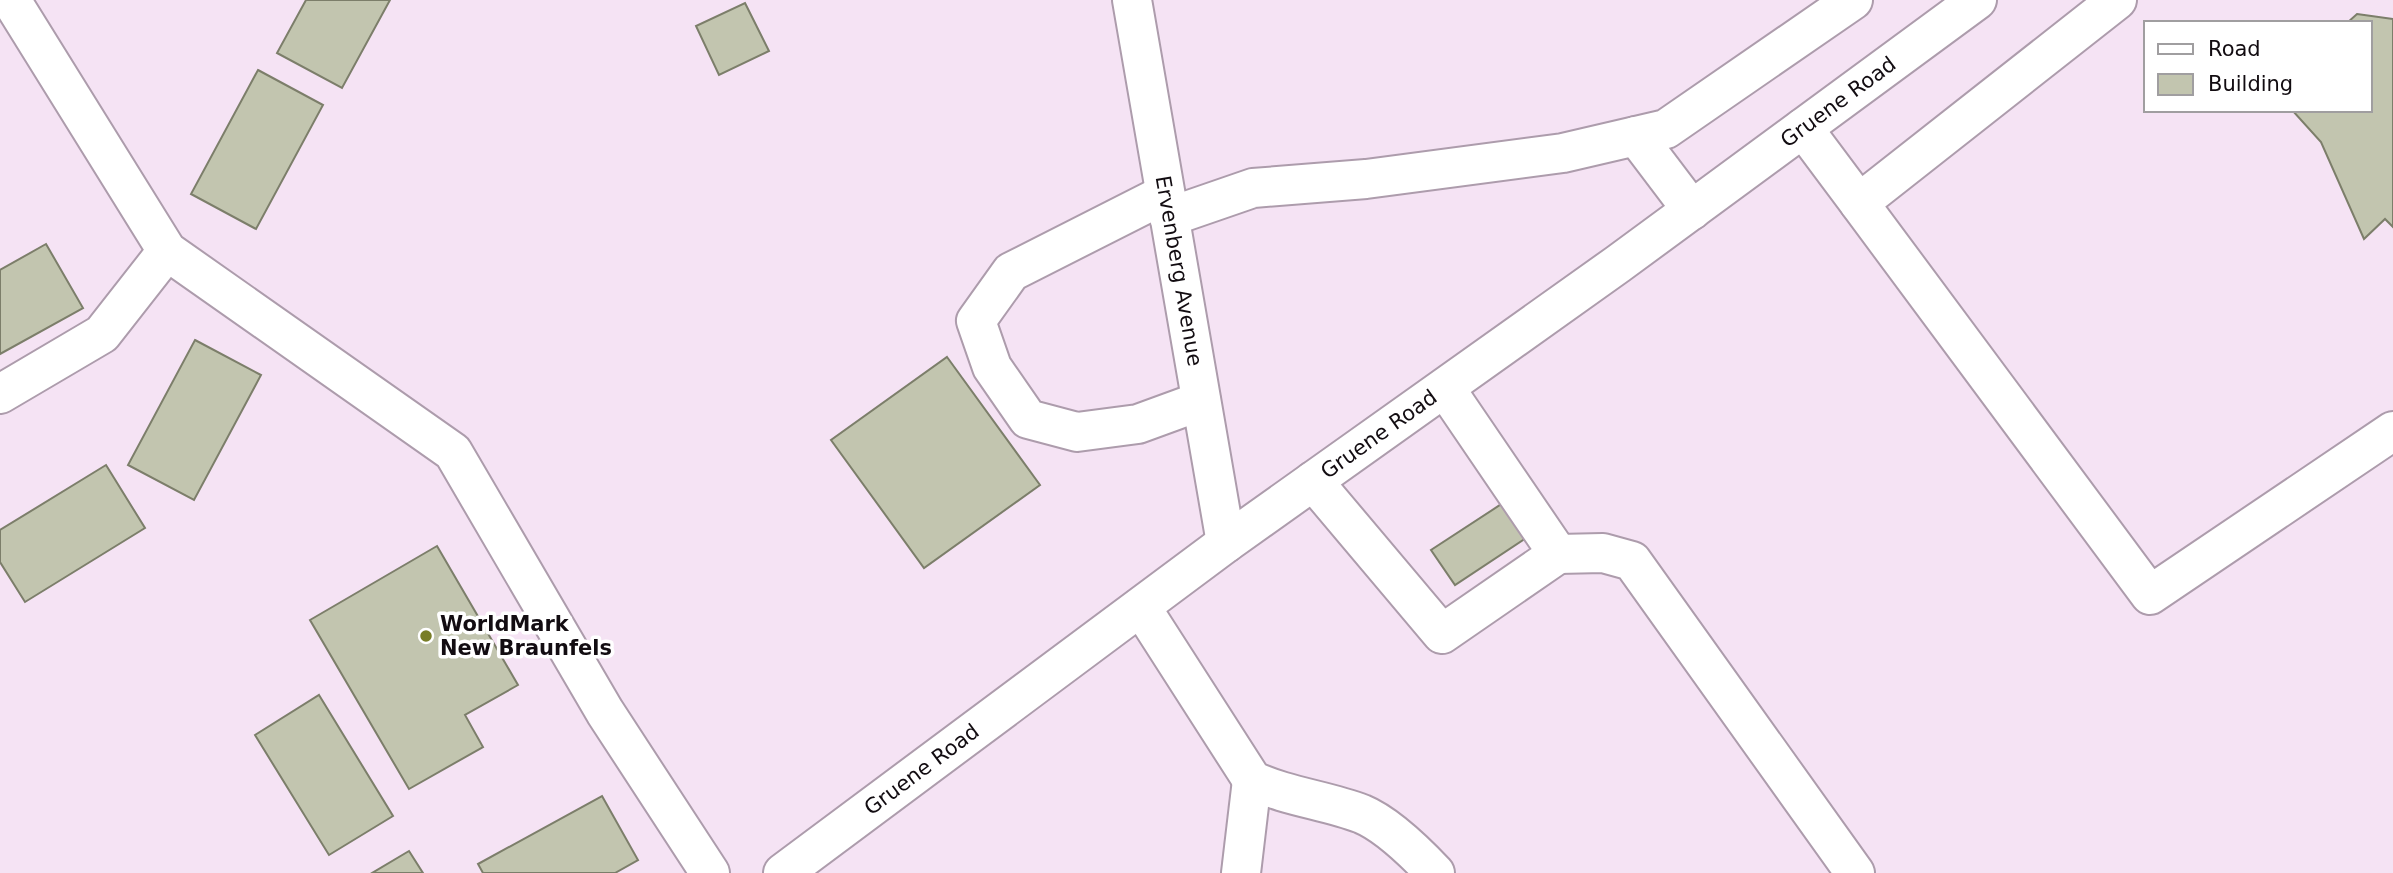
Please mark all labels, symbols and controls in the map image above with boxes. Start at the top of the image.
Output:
legend [2144,21,2372,112]
text: Road [2208,37,2261,61]
street label: Gruene Road [1776,52,1901,152]
text: Building [2208,72,2293,96]
street label: Ervenberg Avenue [1151,174,1207,368]
street label: Gruene Road [1316,385,1442,484]
place label: WorldMark New Braunfels [440,612,612,660]
marker: WorldMark New Braunfels [418,628,434,644]
street label: Gruene Road [860,719,984,820]

